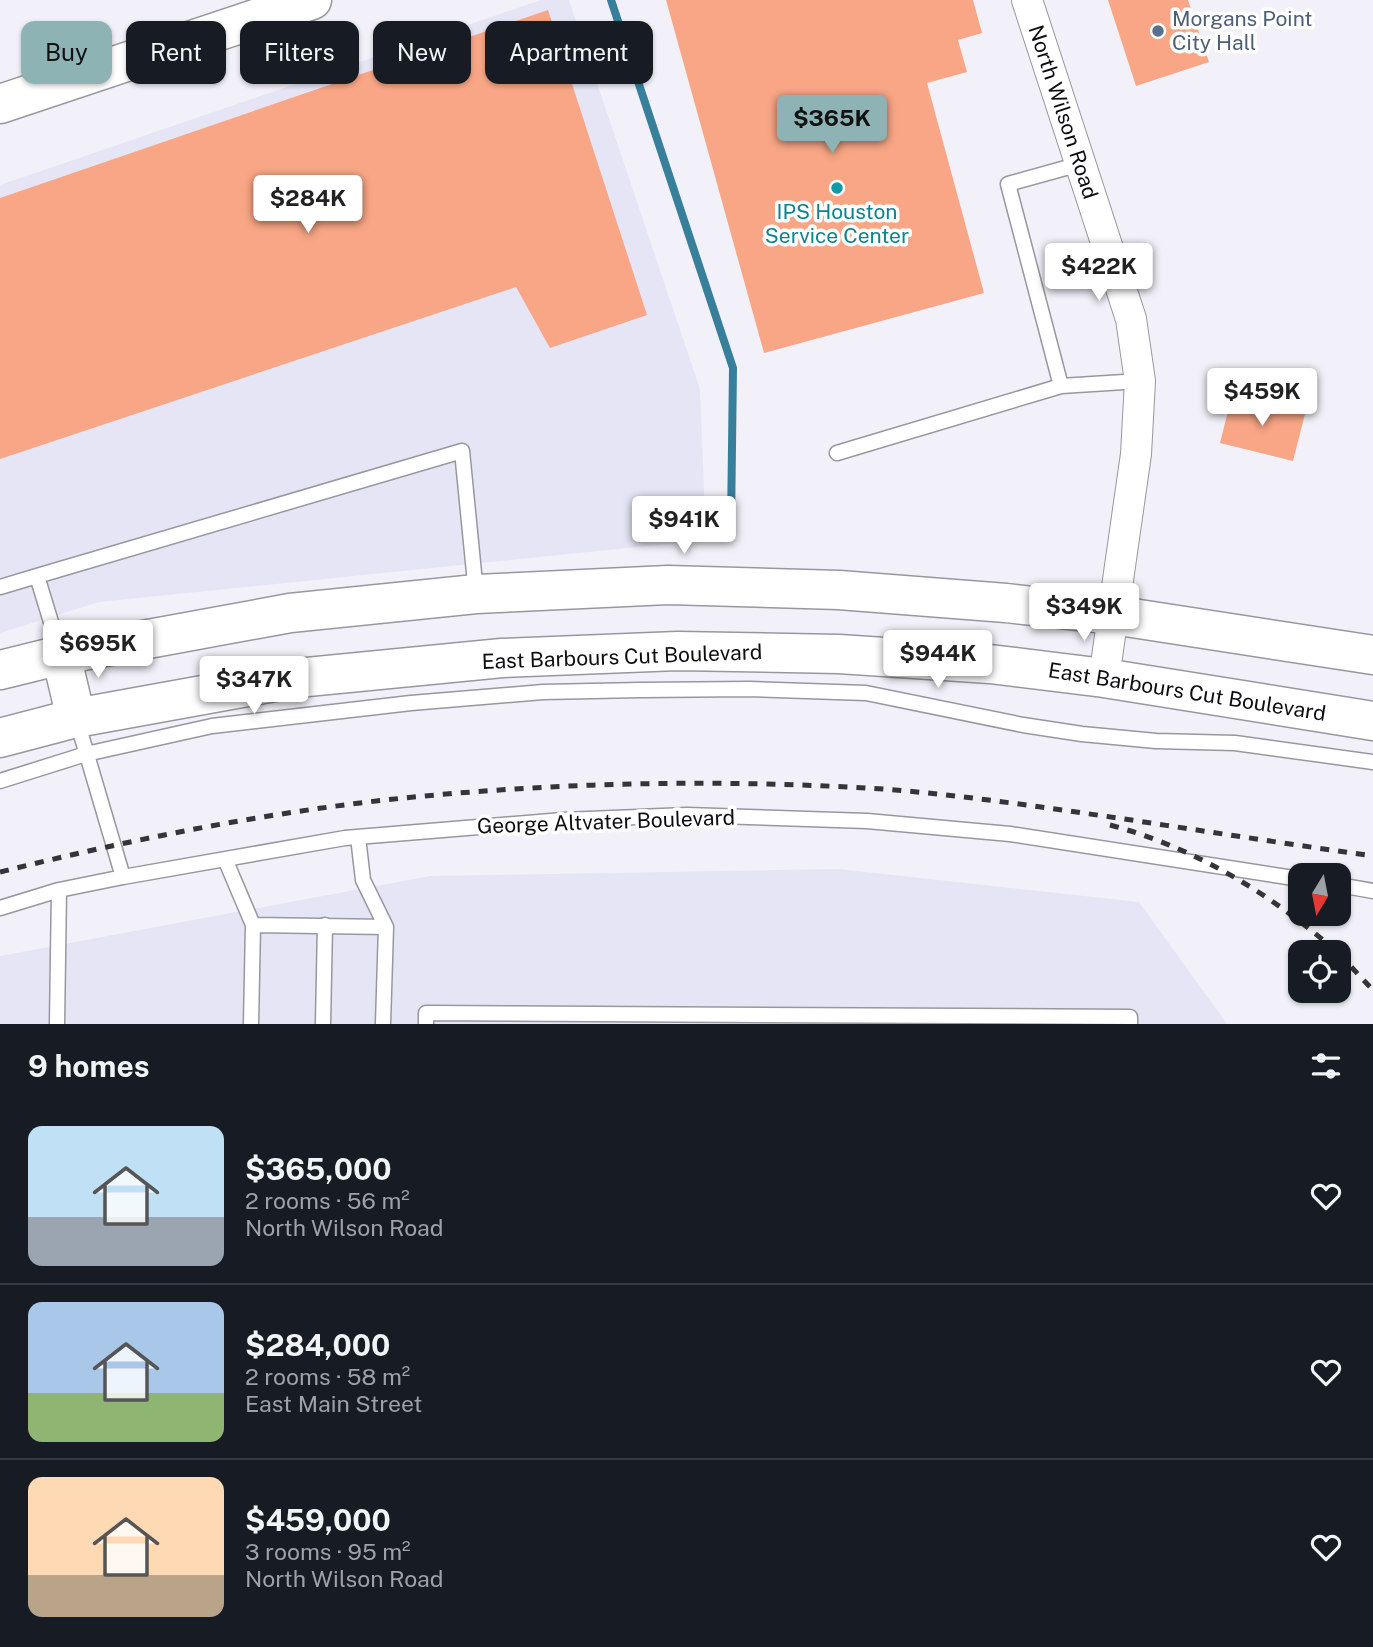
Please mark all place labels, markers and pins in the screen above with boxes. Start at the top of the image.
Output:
place label: Morgans Point City Hall [1172,6,1312,55]
marker: Morgans Point City Hall [1150,23,1166,39]
pin: $365K [783,96,881,155]
pin: $284K [259,176,357,235]
marker: IPS Houston Service Center [829,180,845,196]
place label: IPS Houston Service Center [765,199,909,248]
pin: $422K [1050,244,1148,303]
pin: $459K [1213,368,1311,428]
pin: $941K [635,496,733,556]
pin: $349K [1035,584,1133,643]
pin: $695K [49,620,147,680]
pin: $944K [889,630,987,690]
pin: $347K [205,656,303,716]

